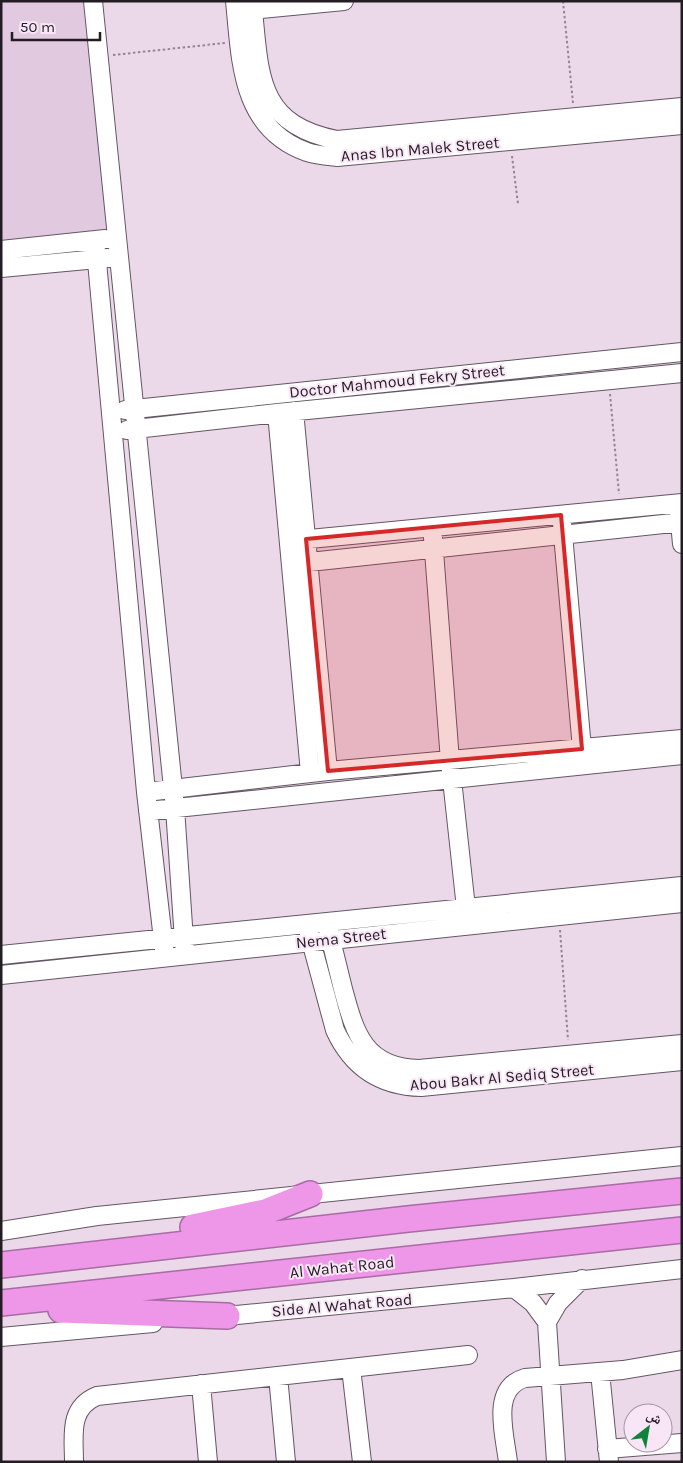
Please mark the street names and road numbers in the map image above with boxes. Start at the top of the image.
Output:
street label: Anas Ibn Malek Street [340,133,500,165]
street label: Doctor Mahmoud Fekry Street [288,360,506,402]
street label: Nema Street [295,924,387,952]
street label: Abou Bakr Al Sediq Street [409,1059,595,1095]
street label: Al Wahat Road [289,1252,395,1282]
street label: Side Al Wahat Road [271,1289,413,1321]

